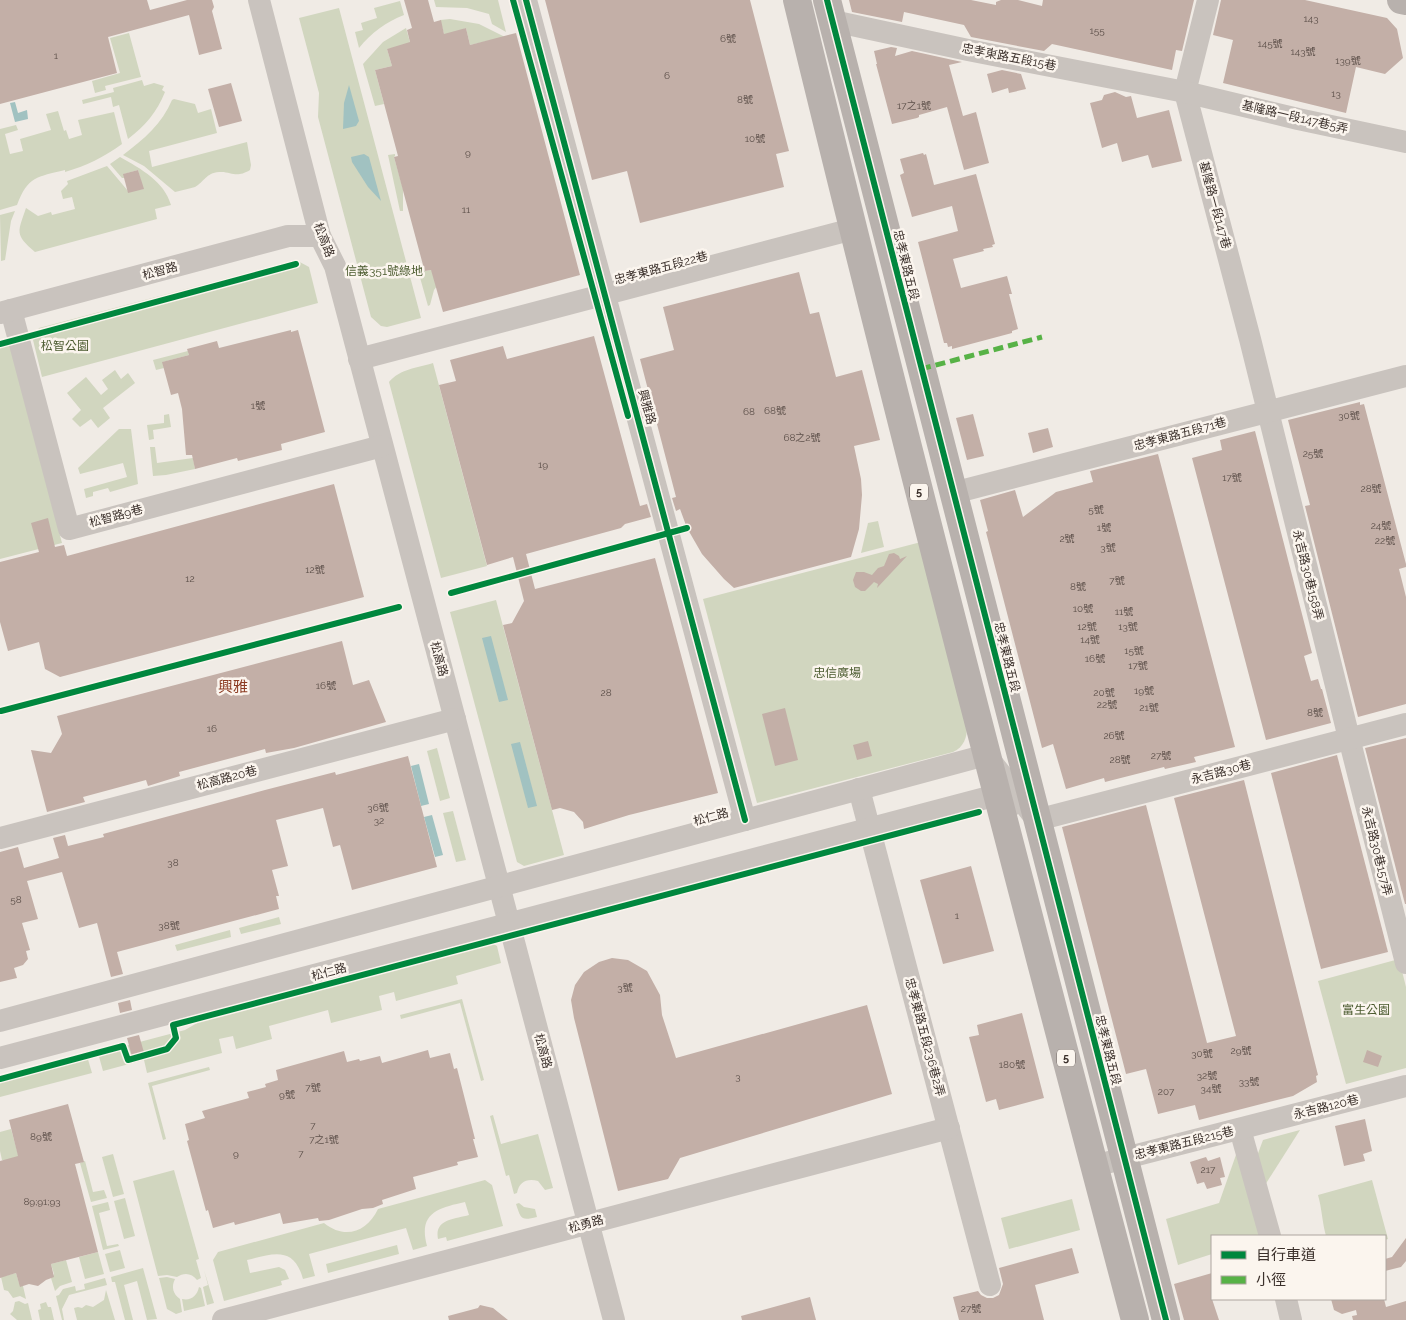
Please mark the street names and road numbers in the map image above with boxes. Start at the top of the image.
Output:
street label: 忠孝東路五段15巷 [961,41,1057,73]
street label: 基隆路一段147巷5弄 [1241,98,1349,136]
street label: 基隆路一段147巷 [1197,160,1233,250]
street label: 松高路 [311,221,337,259]
street label: 忠孝東路五段 [890,228,922,302]
street label: 忠孝東路五段22巷 [613,249,709,287]
street label: 松智路 [141,260,179,282]
street label: 興雅路 [636,388,658,426]
street label: 忠孝東路五段71巷 [1132,415,1228,453]
road number: 5 [910,484,928,501]
street label: 松智路9巷 [88,502,144,530]
street label: 永吉路30巷158弄 [1290,528,1326,622]
street label: 忠孝東路五段 [991,620,1023,694]
street label: 松高路 [428,640,450,678]
street label: 永吉路30巷 [1189,757,1253,787]
street label: 松高路20巷 [195,763,259,793]
street label: 永吉路30巷157弄 [1359,805,1395,897]
street label: 松仁路 [692,806,730,828]
street label: 松仁路 [310,961,348,983]
street label: 忠孝東路五段236巷2弄 [902,976,948,1098]
street label: 忠孝東路五段 [1092,1013,1124,1087]
street label: 松高路 [532,1032,554,1070]
road number: 5 [1057,1050,1075,1066]
street label: 永吉路120巷 [1292,1092,1360,1122]
street label: 忠孝東路五段215巷 [1133,1124,1235,1162]
street label: 松勇路 [567,1213,605,1235]

